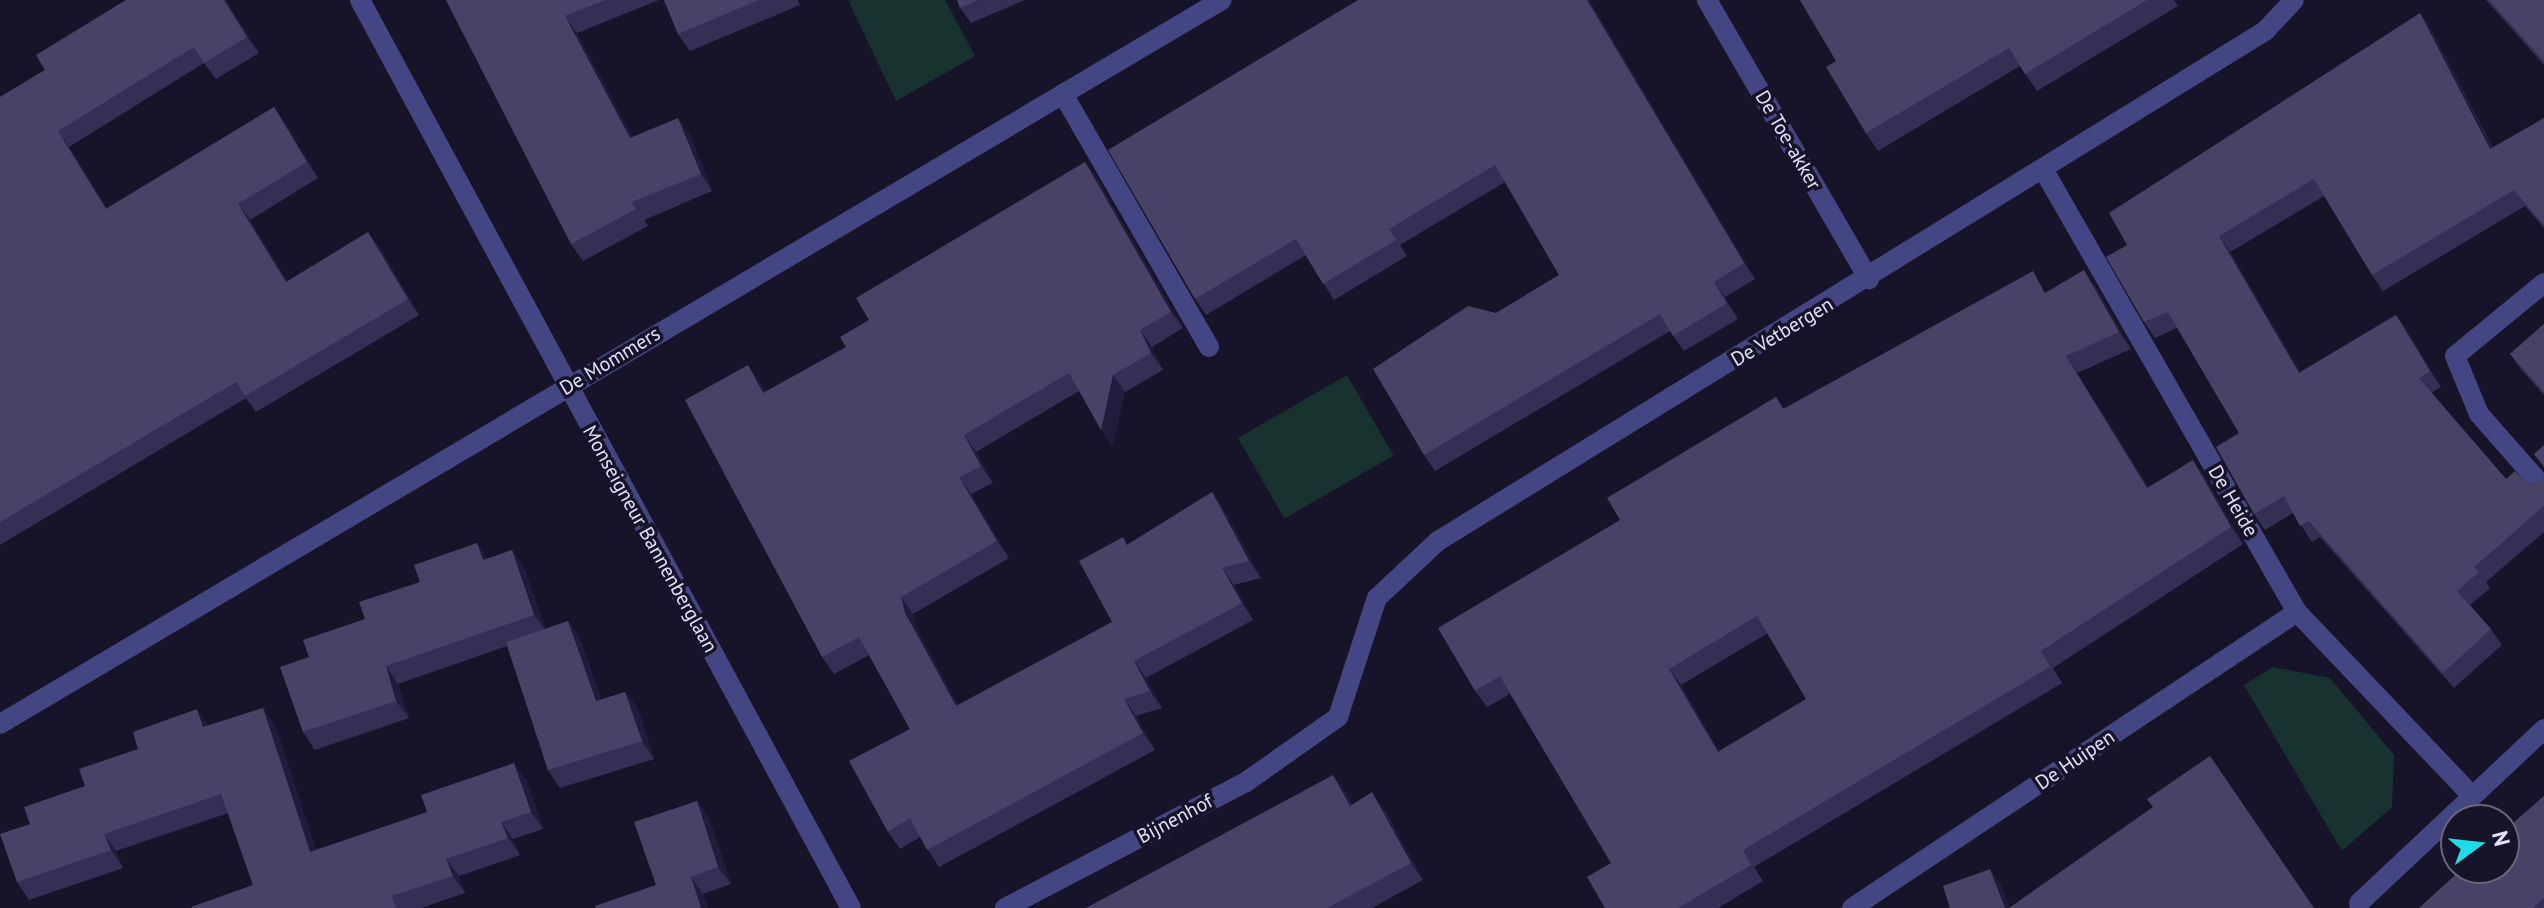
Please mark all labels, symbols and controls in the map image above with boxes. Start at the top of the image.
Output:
street label: De Toe-akker [1750,86,1826,194]
street label: De Vetbergen [1726,292,1838,372]
street label: De Mommers [555,322,665,400]
street label: Monseigneur Bannenberglaan [577,421,723,657]
street label: De Heide [2203,461,2263,541]
street label: De Huipen [2031,725,2119,795]
street label: Bijnenhof [1133,789,1217,849]
north arrow [2440,804,2520,884]
text: N [2486,828,2517,849]

